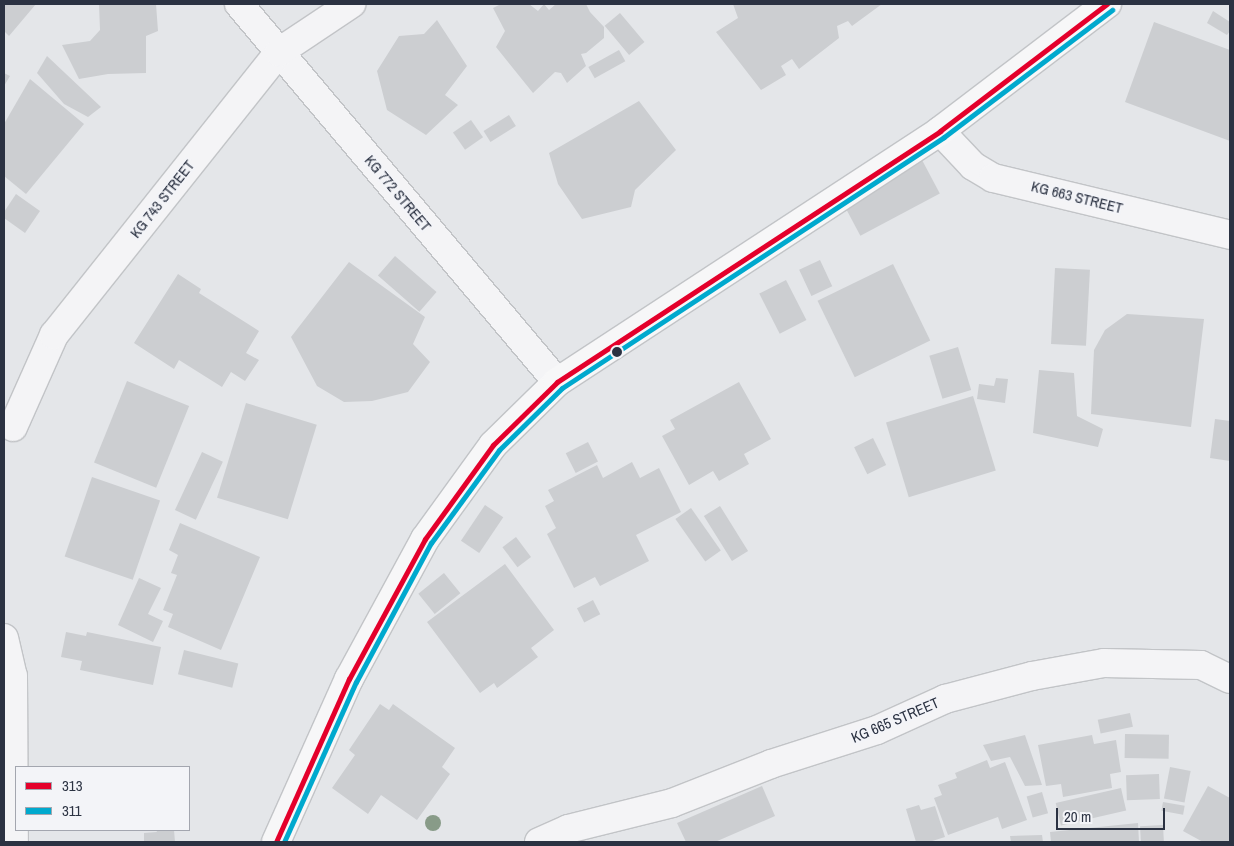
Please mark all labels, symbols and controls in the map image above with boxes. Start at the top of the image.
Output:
street label: KG 772 STREET [361,151,435,235]
street label: KG 743 STREET [126,157,198,241]
street label: KG 663 STREET [1029,177,1125,217]
unlabelled marker [612,347,622,357]
street label: KG 665 STREET [848,693,942,747]
legend [15,766,190,831]
text: 313 [62,775,83,796]
scale bar [1059,798,1168,830]
text: 311 [62,800,82,821]
text: 20 m [1064,806,1091,827]

